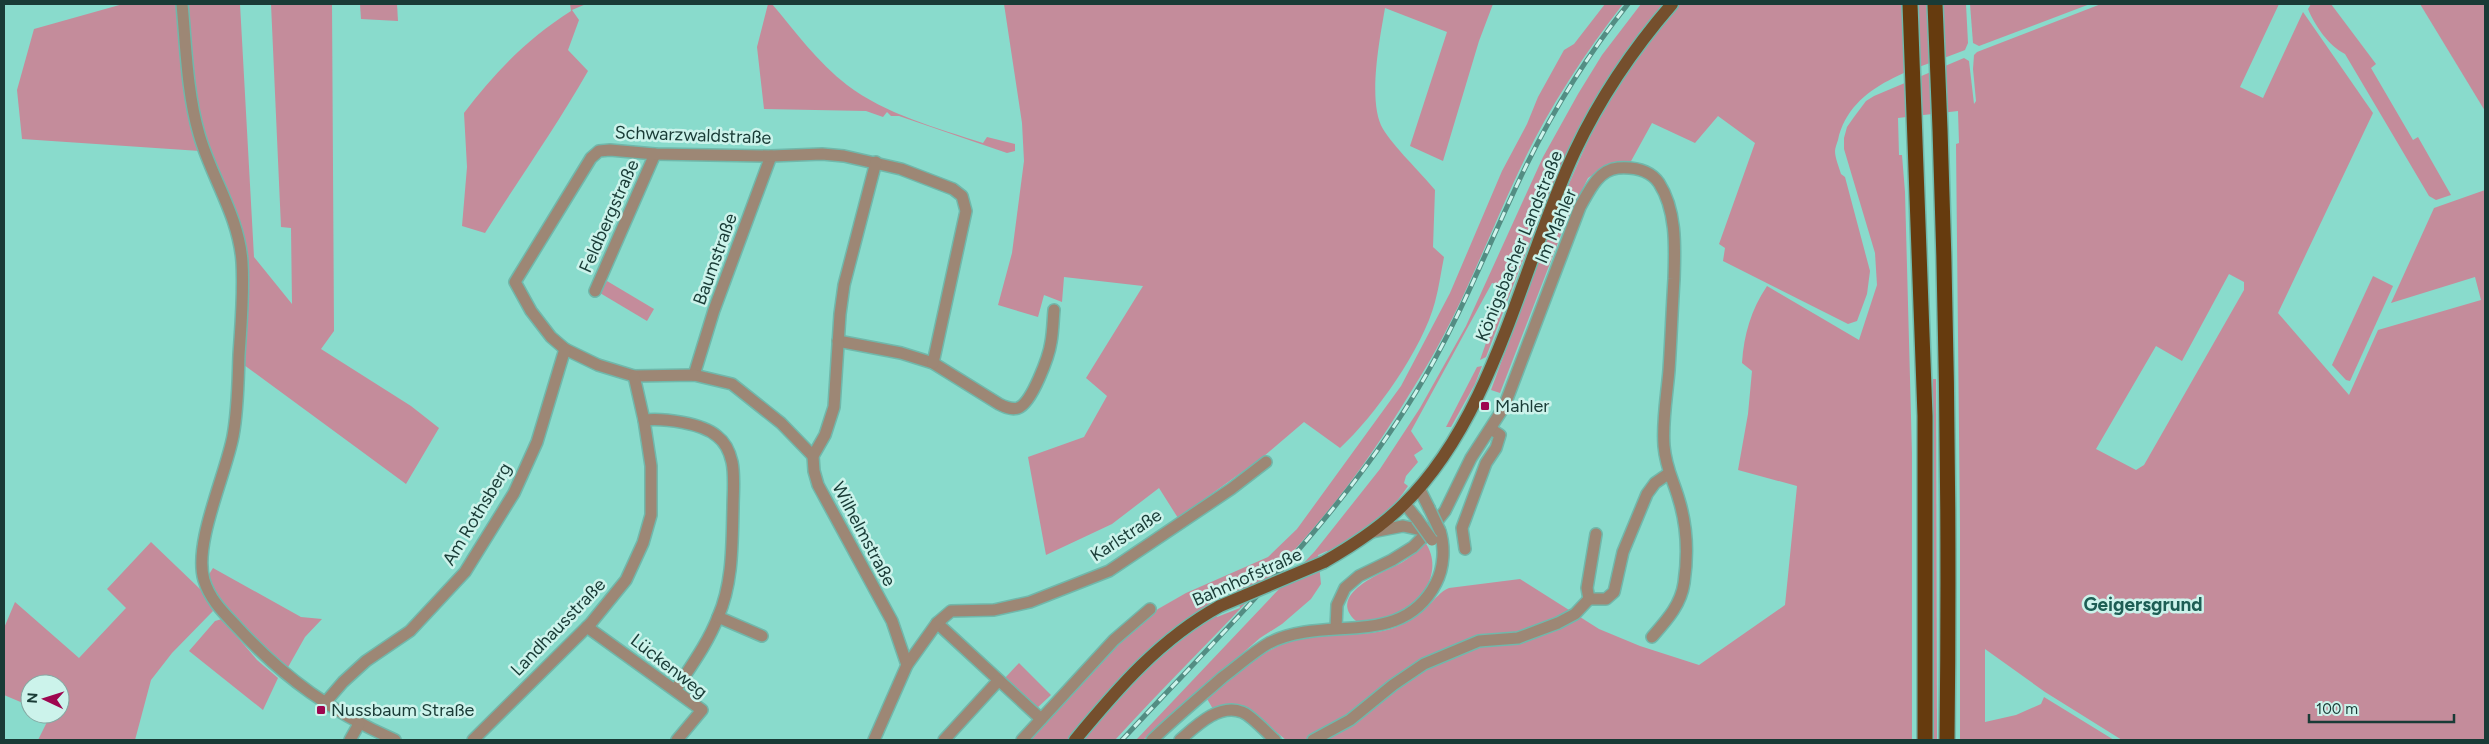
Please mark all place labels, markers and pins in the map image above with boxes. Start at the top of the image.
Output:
place label: Mahler [1495,395,1549,417]
marker: Mahler [1479,400,1491,412]
place label: Nussbaum Straße [331,699,475,721]
marker: Nussbaum Straße [315,704,327,716]

